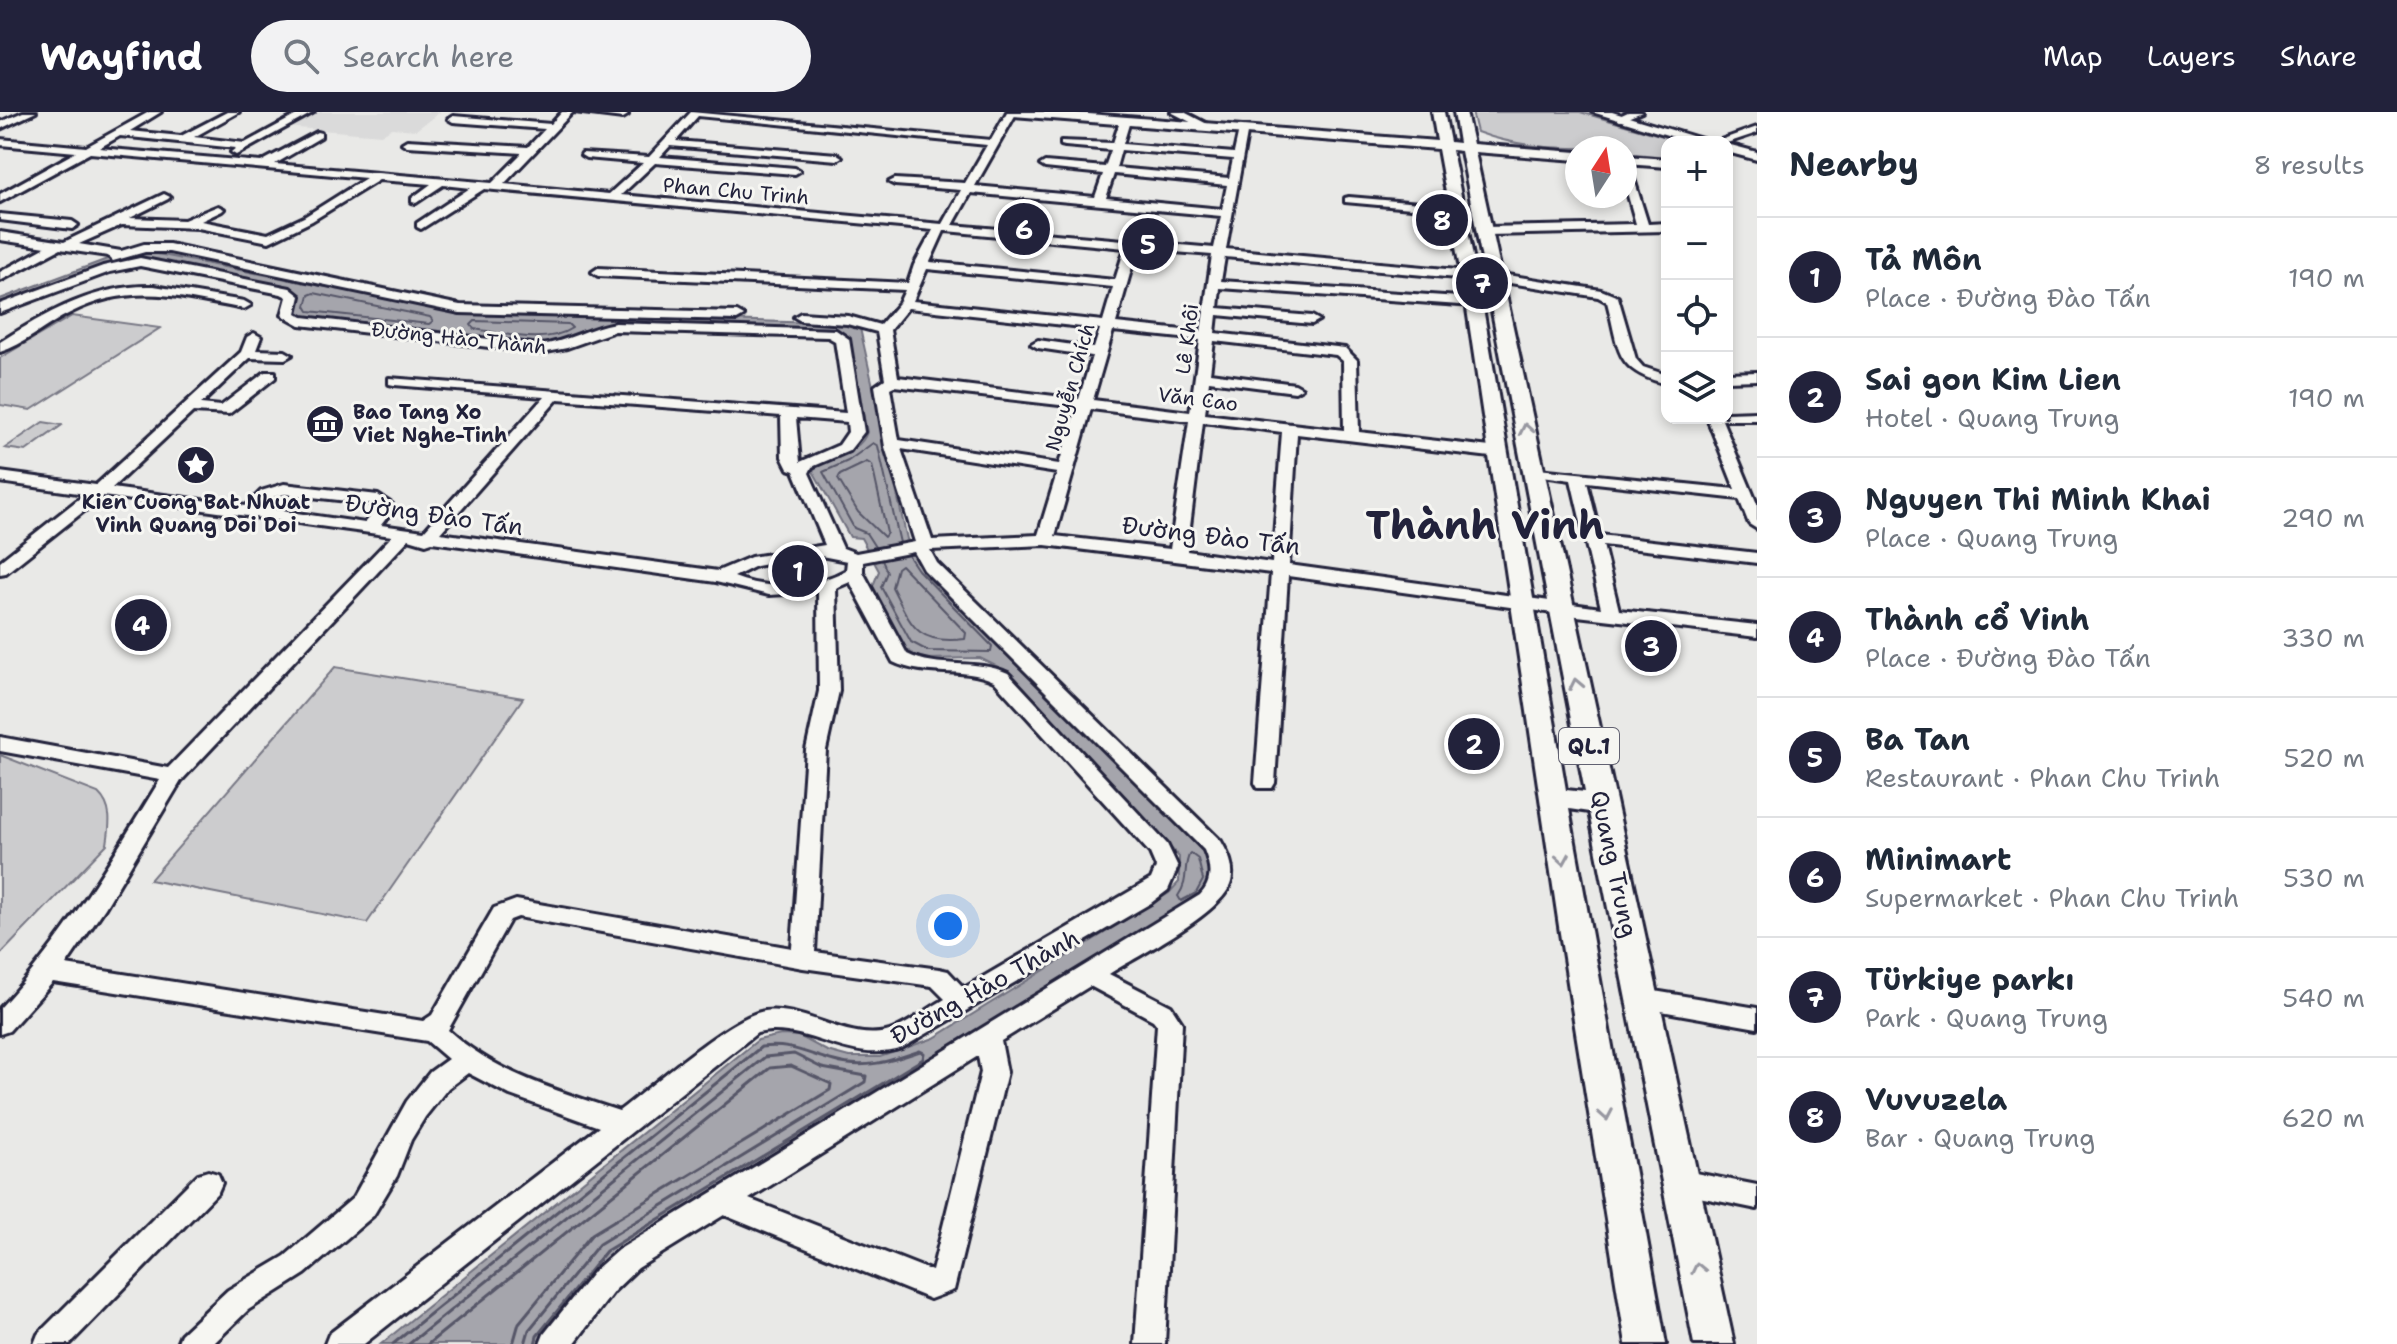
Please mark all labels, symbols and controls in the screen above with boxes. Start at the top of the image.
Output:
search box [251,20,811,92]
text: Wayfind [40,31,203,82]
icon: search [279,34,323,78]
text: Search here [343,36,514,77]
text: Map [2043,37,2103,75]
text: Layers [2147,37,2236,75]
text: Share [2280,37,2357,75]
north arrow [1565,136,1637,208]
map controls [1661,136,1733,424]
button: + [1661,136,1733,208]
text: Nearby [1789,141,1919,187]
text: 8 results [2253,147,2365,182]
street label: Phan Chu Trinh [662,172,810,210]
pin: 8 [1416,190,1468,250]
pin: 6 [998,199,1050,259]
button: − [1661,208,1733,280]
pin: 5 [1122,214,1174,274]
text: Tả Môn [1865,239,1982,280]
pin: 7 [1456,253,1508,313]
text: 1 [1809,260,1821,295]
text: 190 m [2288,260,2365,295]
button: locate [1661,280,1733,352]
text: Place · Đường Đào Tấn [1865,280,2151,315]
street label: Lê Khôi [1170,302,1204,376]
street label: Đường Hào Thành [370,316,548,360]
street label: Nguyễn Chích [1039,320,1101,454]
button: layers [1661,352,1733,424]
text: Sai gon Kim Lien [1865,359,2121,400]
text: 2 [1806,380,1824,415]
text: 190 m [2288,380,2365,415]
street label: Văn Cao [1156,381,1240,417]
place label: Bao Tang Xo Viet Nghe-Tinh [353,399,507,448]
text: Hotel · Quang Trung [1865,400,2119,435]
museum icon: Bao Tang Xo Viet Nghe-Tinh [304,403,346,445]
one-way arrow [1518,422,1535,436]
place icon: Kien Cuong Bat Nhuat Vinh Quang Doi Doi [175,444,217,486]
text: Nguyen Thi Minh Khai [1865,479,2211,520]
street label: Đường Đào Tấn [343,487,525,543]
place label: Kien Cuong Bat Nhuat Vinh Quang Doi Doi [82,489,310,538]
district label: Thành Vinh [1366,498,1604,552]
text: 3 [1806,500,1824,535]
text: 290 m [2281,500,2365,535]
street label: Đường Đào Tấn [1120,509,1302,563]
text: Place · Quang Trung [1865,520,2118,555]
pin: 1 [772,541,824,601]
pin: 4 [115,595,167,655]
text: Thành cổ Vinh [1865,599,2090,640]
pin: 3 [1625,616,1677,676]
text: 4 [1806,620,1824,655]
text: 330 m [2281,620,2365,655]
text: Place · Đường Đào Tấn [1865,640,2151,675]
one-way arrow [1568,678,1585,692]
pin: 2 [1448,714,1500,774]
text: Ba Tan [1865,719,1970,760]
road number: QL.1 [1559,728,1619,764]
text: 5 [1807,740,1823,775]
text: 520 m [2284,740,2365,775]
text: Restaurant · Phan Chu Trinh [1865,760,2220,795]
street label: Quang Trung [1583,788,1645,940]
text: Minimart [1865,839,2011,880]
one-way arrow [1554,852,1571,866]
text: 6 [1806,860,1824,895]
text: 530 m [2283,860,2365,895]
text: Supermarket · Phan Chu Trinh [1865,880,2239,915]
your location [928,906,968,946]
street label: Đường Hào Thành [885,922,1085,1052]
text: Türkiye parkı [1865,959,2074,1000]
text: 7 [1806,980,1824,1015]
text: 540 m [2282,980,2365,1015]
text: Park · Quang Trung [1865,1000,2108,1035]
text: Vuvuzela [1865,1079,2007,1120]
text: 8 [1806,1100,1824,1135]
text: 620 m [2282,1100,2365,1135]
one-way arrow [1597,1108,1614,1122]
text: Bar · Quang Trung [1865,1120,2095,1155]
one-way arrow [1690,1261,1707,1275]

